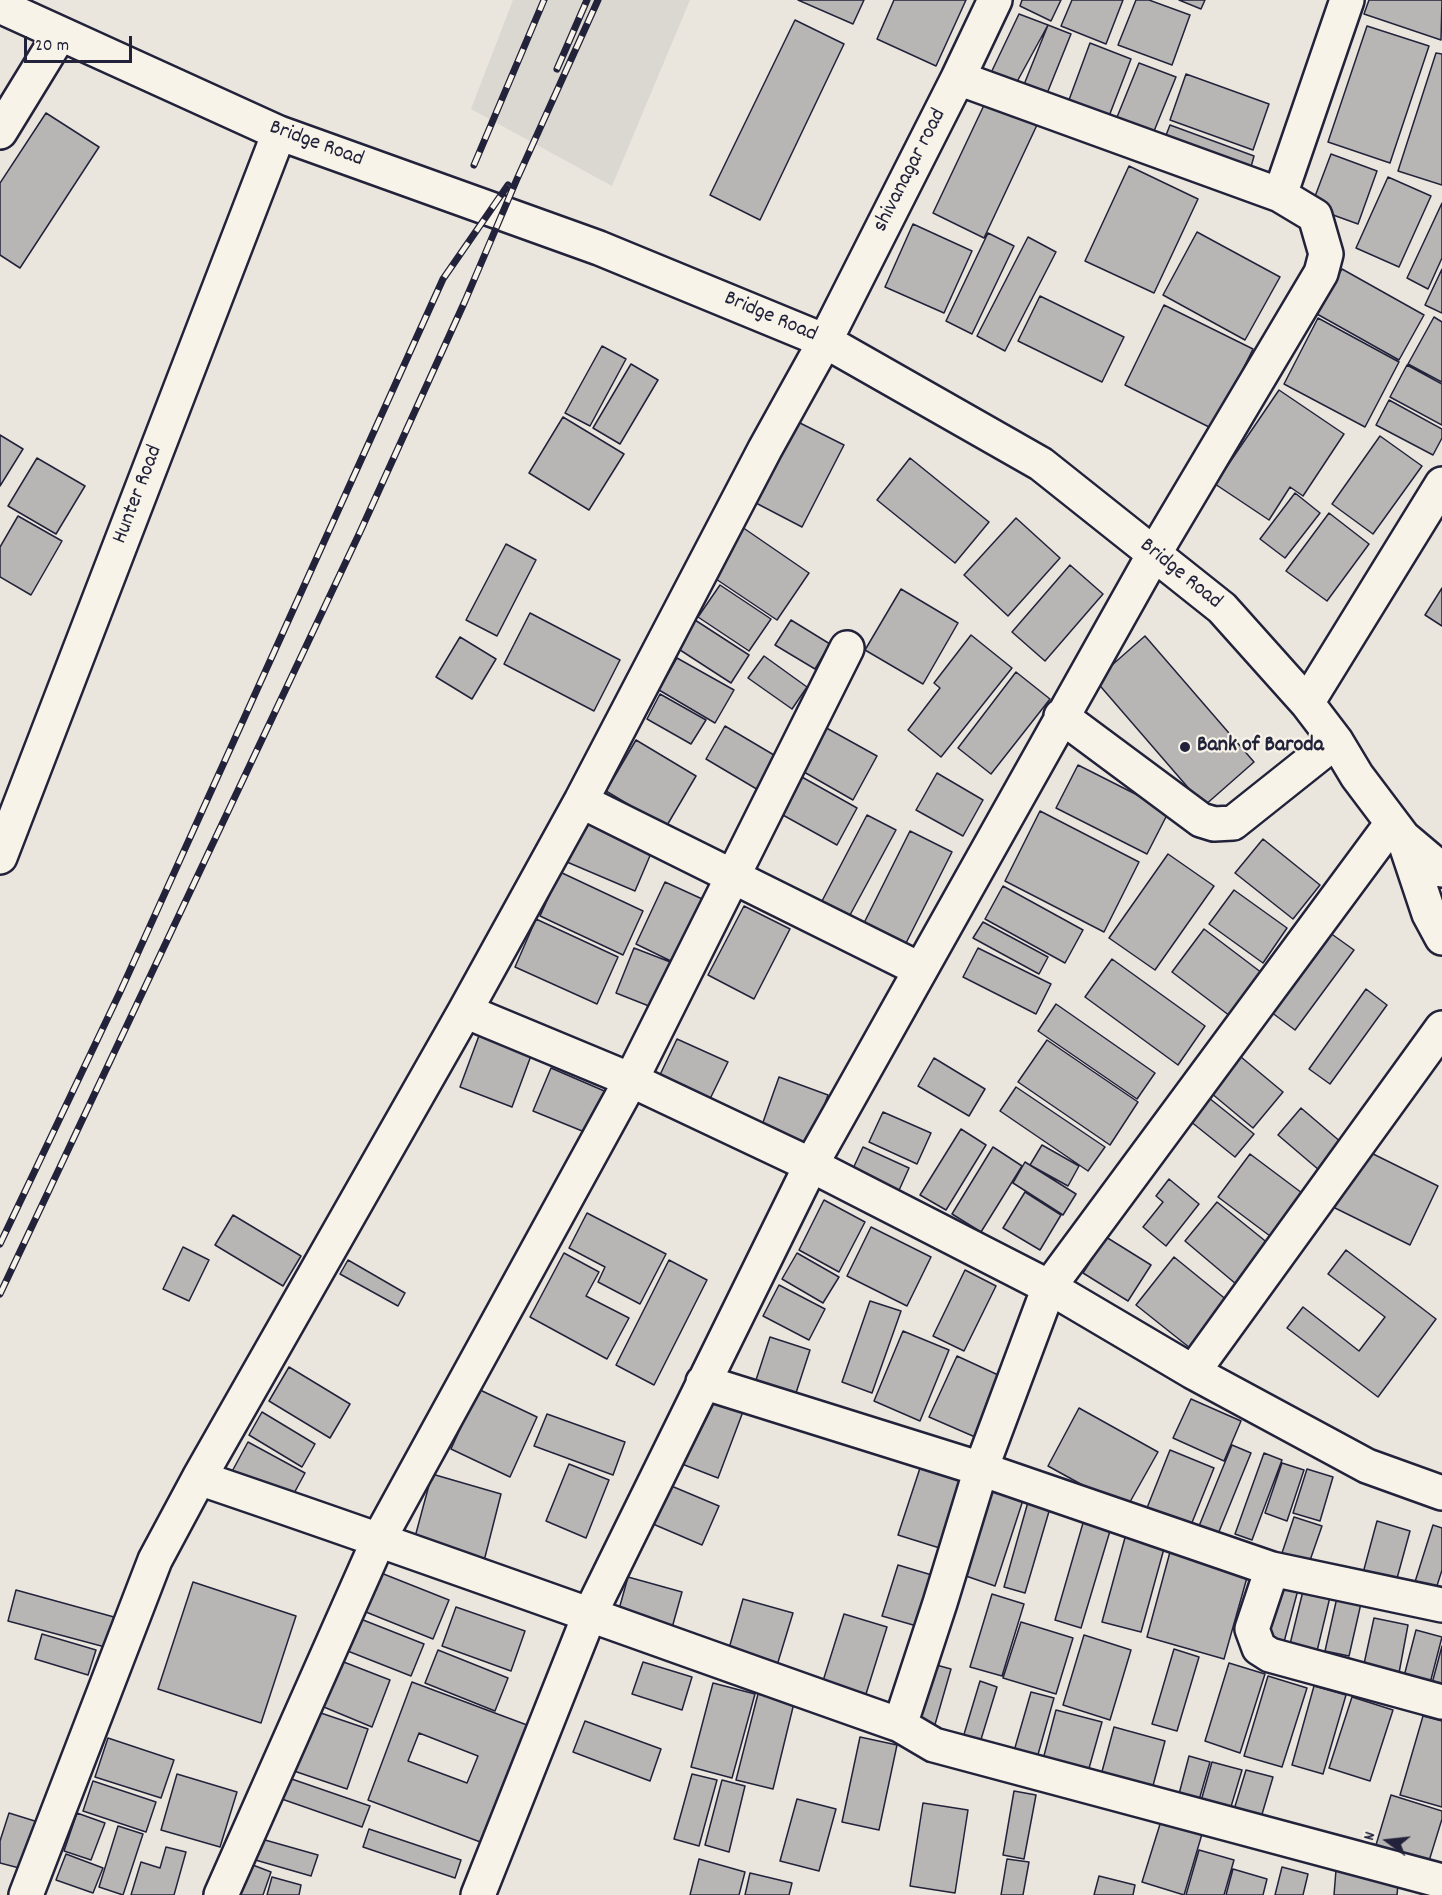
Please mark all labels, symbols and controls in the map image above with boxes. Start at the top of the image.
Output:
scale bar [27,24,135,62]
text: 20 m [35,34,69,59]
street label: shivanagar road [869,105,953,237]
street label: Bridge Road [265,116,367,174]
street label: Bridge Road [720,287,820,349]
street label: Hunter Road [108,442,170,548]
street label: Bridge Road [1133,534,1227,616]
place label: Bank of Baroda [1197,734,1324,760]
marker: Bank of Baroda [1178,740,1192,754]
north arrow [1358,1811,1418,1871]
text: N [1358,1829,1382,1843]

